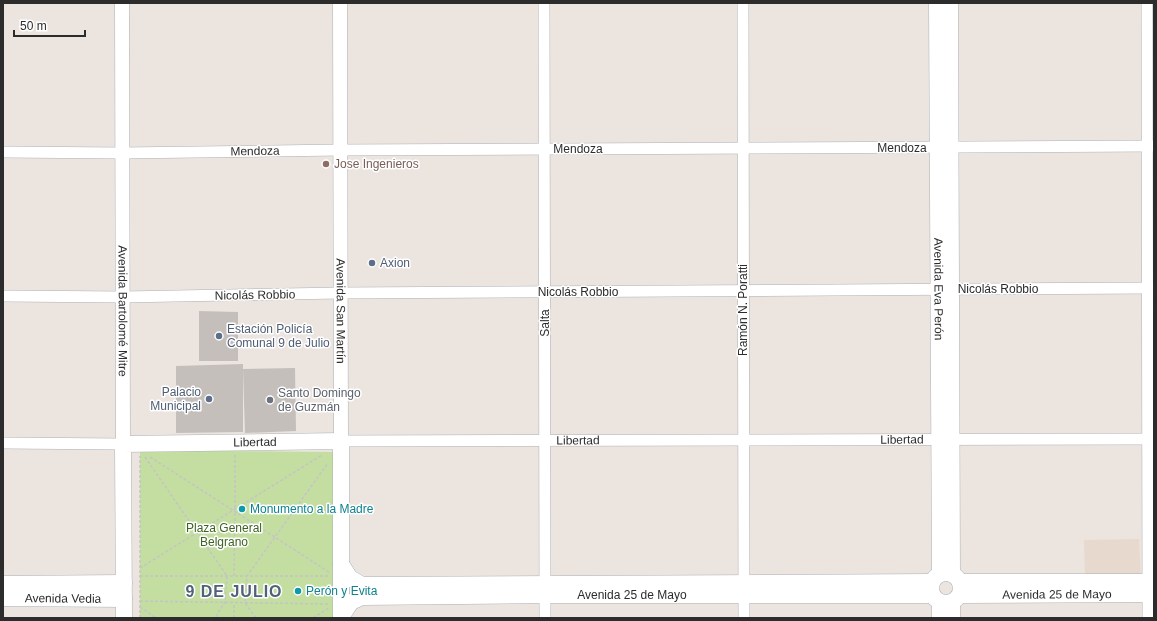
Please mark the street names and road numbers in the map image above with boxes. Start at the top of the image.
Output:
street label: Mendoza [877,141,927,155]
street label: Mendoza [553,142,603,156]
street label: Mendoza [230,144,280,158]
street label: Avenida Eva Perón [931,238,946,340]
street label: Avenida Bartolomé Mitre [116,245,130,377]
street label: Avenida San Martín [334,258,348,364]
street label: Ramón N. Poratti [736,264,750,356]
street label: Nicolás Robbio [958,282,1039,296]
street label: Nicolás Robbio [538,285,619,299]
street label: Nicolás Robbio [215,287,296,303]
street label: Salta [538,309,552,337]
street label: Libertad [556,433,600,447]
street label: Libertad [880,433,924,447]
street label: Libertad [233,435,277,449]
street label: Avenida 25 de Mayo [1002,587,1112,602]
street label: Avenida 25 de Mayo [577,588,687,602]
street label: Avenida Vedia [25,591,102,606]

